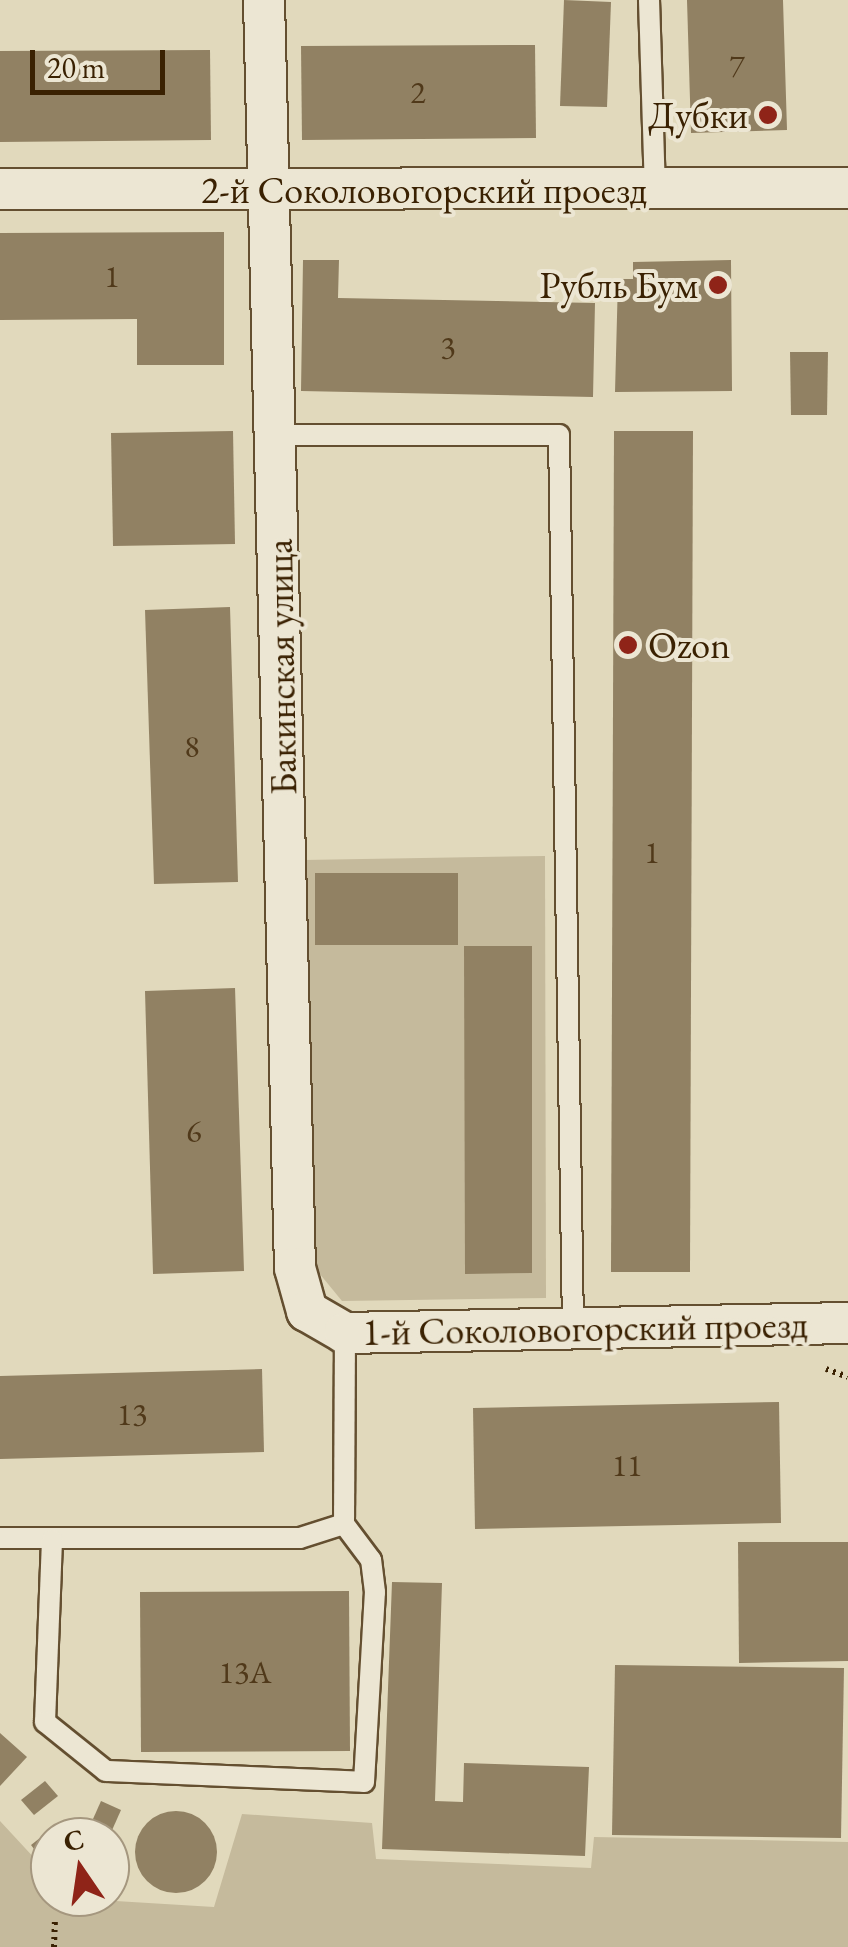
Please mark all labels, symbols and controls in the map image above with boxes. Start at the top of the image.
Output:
scale bar [35,30,170,92]
house number: 7 [729,46,745,84]
text: 20 m [47,48,105,87]
house number: 2 [410,73,426,111]
place label: Дубки [648,92,748,138]
marker: Дубки [757,104,779,126]
street label: 2-й Соколовогорский проезд [201,167,647,213]
house number: 1 [104,257,120,295]
place label: Рубль Бум [539,262,698,308]
marker: Рубль Бум [707,274,729,296]
house number: 3 [440,328,456,366]
street label: Бакинская улица [256,538,306,796]
place label: Ozon [648,622,730,668]
marker: Ozon [617,634,639,656]
house number: 8 [184,727,200,765]
house number: 1 [644,833,660,871]
house number: 6 [186,1112,202,1150]
street label: 1-й Соколовогорский проезд [362,1301,808,1355]
house number: 13 [117,1395,147,1433]
house number: 11 [612,1446,642,1484]
house number: 13А [219,1653,271,1691]
north arrow [30,1817,130,1917]
text: С [60,1820,87,1859]

